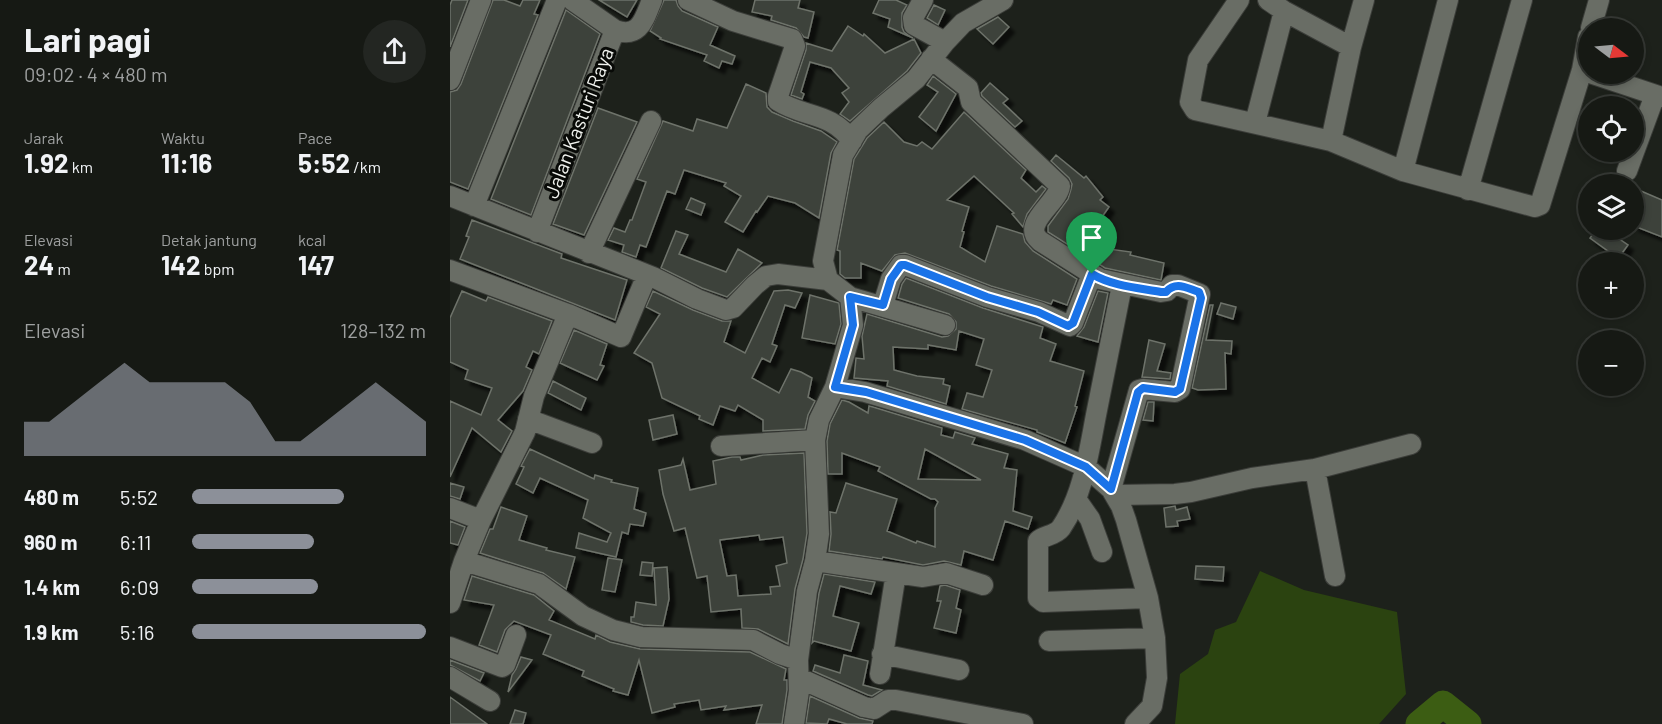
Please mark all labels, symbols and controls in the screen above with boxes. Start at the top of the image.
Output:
north arrow [1578,18,1644,84]
map controls [1578,18,1644,396]
text: Lari pagi [24,19,151,59]
button: share [363,20,426,83]
street label: Jalan Kasturi Raya [538,44,618,201]
text: 09:02 · 4 × 480 m [24,62,167,86]
button: locate [1578,96,1644,162]
text: Jarak [24,128,63,147]
text: Waktu [161,128,205,147]
text: Pace [298,128,332,147]
text: 1.92 [24,147,69,178]
text: 11:16 [161,147,212,178]
text: 5:52 [298,147,350,178]
text: km [69,157,93,176]
text: /km [350,157,381,176]
button: layers [1578,174,1644,240]
pin [1066,212,1117,274]
icon: arrive [1075,221,1108,254]
text: Elevasi [24,230,73,249]
text: Detak jantung [161,230,257,249]
text: kcal [298,230,326,249]
text: 24 [24,249,54,280]
text: 142 [161,249,201,280]
text: 147 [298,249,334,280]
button: + [1578,252,1644,318]
text: m [54,259,71,278]
text: bpm [201,259,235,278]
text: Elevasi [24,318,85,342]
text: 128–132 m [340,318,426,342]
button: − [1578,330,1644,396]
text: 480 m [24,485,79,509]
text: 5:52 [120,485,158,509]
text: 960 m [24,530,77,554]
text: 6:11 [120,530,151,554]
text: 1.4 km [24,575,80,599]
text: 6:09 [120,575,159,599]
text: 1.9 km [24,620,78,644]
text: 5:16 [120,620,154,644]

